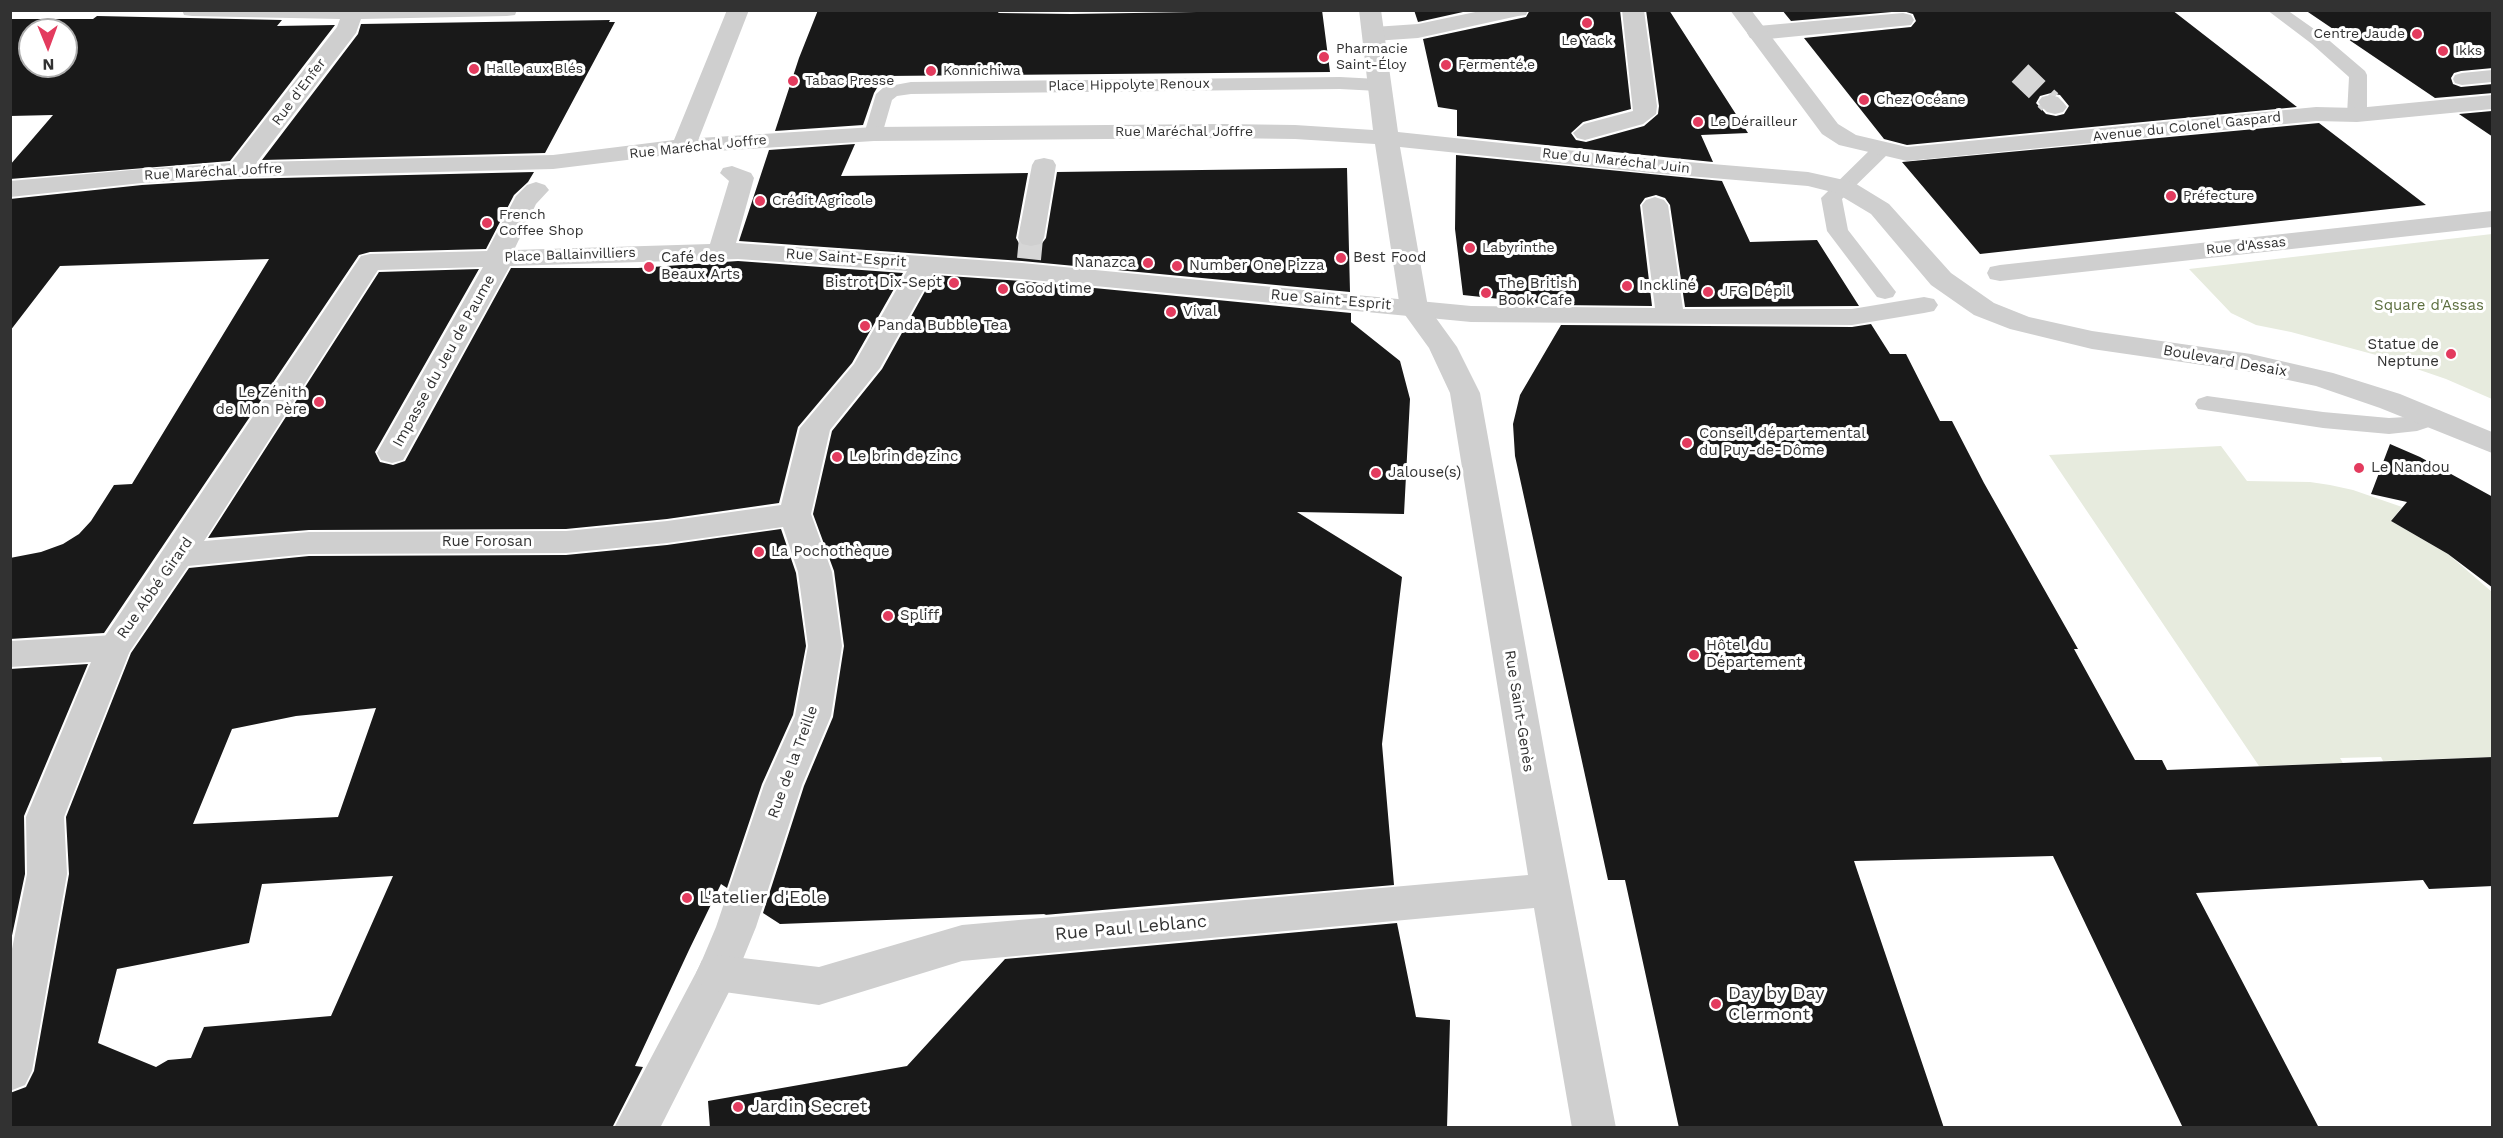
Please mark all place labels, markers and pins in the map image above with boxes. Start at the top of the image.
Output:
marker: Le Yack [1580,16,1594,30]
place label: Centre Jaude [2313,26,2405,42]
marker: Centre Jaude [2410,27,2424,41]
place label: Le Yack [1561,33,1613,49]
place label: Pharmacie Saint-Éloy [1336,41,1408,74]
place label: Ikks [2455,43,2482,59]
marker: Ikks [2436,44,2450,58]
marker: Pharmacie Saint-Éloy [1317,50,1331,64]
place label: Fermenté.e [1458,57,1535,73]
marker: Fermenté.e [1439,58,1453,72]
place label: Halle aux Blés [486,61,583,77]
marker: Halle aux Blés [467,62,481,76]
place label: Konnichiwa [943,63,1021,79]
marker: Konnichiwa [924,64,938,78]
place label: Tabac Presse [805,73,894,89]
marker: Tabac Presse [786,74,800,88]
place label: Chez Océane [1876,92,1966,108]
marker: Chez Océane [1857,93,1871,107]
place label: Le Dérailleur [1710,114,1797,130]
marker: Le Dérailleur [1691,115,1705,129]
place label: Préfecture [2183,188,2254,204]
marker: Préfecture [2164,189,2178,203]
place label: Crédit Agricole [772,193,873,209]
marker: Crédit Agricole [753,194,767,208]
place label: French Coffee Shop [499,207,583,240]
marker: French Coffee Shop [480,216,494,230]
place label: Labyrinthe [1482,240,1555,256]
marker: Labyrinthe [1463,241,1477,255]
place label: Café des Beaux Arts [661,249,740,284]
place label: Best Food [1353,249,1426,267]
marker: Best Food [1334,251,1348,265]
place label: Nanazca [1074,254,1136,272]
marker: Nanazca [1141,256,1155,270]
place label: Number One Pizza [1189,257,1325,275]
marker: Number One Pizza [1170,259,1184,273]
marker: Café des Beaux Arts [642,260,656,274]
place label: Bistrot Dix-Sept [825,274,942,292]
place label: The British Book Cafe [1498,275,1577,310]
marker: Bistrot Dix-Sept [947,276,961,290]
place label: Inckliné [1639,277,1696,295]
marker: Inckliné [1620,279,1634,293]
place label: Good time [1015,280,1092,298]
marker: Good time [996,282,1010,296]
place label: JFG Dépil [1720,283,1791,301]
marker: JFG Dépil [1701,285,1715,299]
marker: The British Book Cafe [1479,286,1493,300]
place label: Vival [1183,303,1217,321]
marker: Vival [1164,305,1178,319]
place label: Panda Bubble Tea [877,317,1008,335]
marker: Panda Bubble Tea [858,319,872,333]
place label: Statue de Neptune [2368,336,2439,371]
marker: Statue de Neptune [2444,347,2458,361]
place label: Le Zénith de Mon Père [216,384,307,419]
marker: Le Zénith de Mon Père [312,395,326,409]
place label: Conseil départemental du Puy-de-Dôme [1699,425,1866,460]
marker: Conseil départemental du Puy-de-Dôme [1680,436,1694,450]
place label: Le brin de zinc [849,448,958,466]
marker: Le brin de zinc [830,450,844,464]
place label: Le Nandou [2371,459,2450,477]
marker: Le Nandou [2352,461,2366,475]
place label: Jalouse(s) [1388,464,1461,482]
marker: Jalouse(s) [1369,466,1383,480]
place label: La Pochothèque [771,543,890,561]
marker: La Pochothèque [752,545,766,559]
place label: Spliff [900,607,939,625]
marker: Spliff [881,609,895,623]
place label: Hôtel du Département [1706,637,1802,672]
marker: Hôtel du Département [1687,648,1701,662]
place label: L'atelier d'Eole [699,887,827,909]
marker: L'atelier d'Eole [680,891,694,905]
place label: Day by Day Clermont [1728,983,1824,1026]
marker: Day by Day Clermont [1709,997,1723,1011]
place label: Jardin Secret [750,1096,867,1118]
marker: Jardin Secret [731,1100,745,1114]

